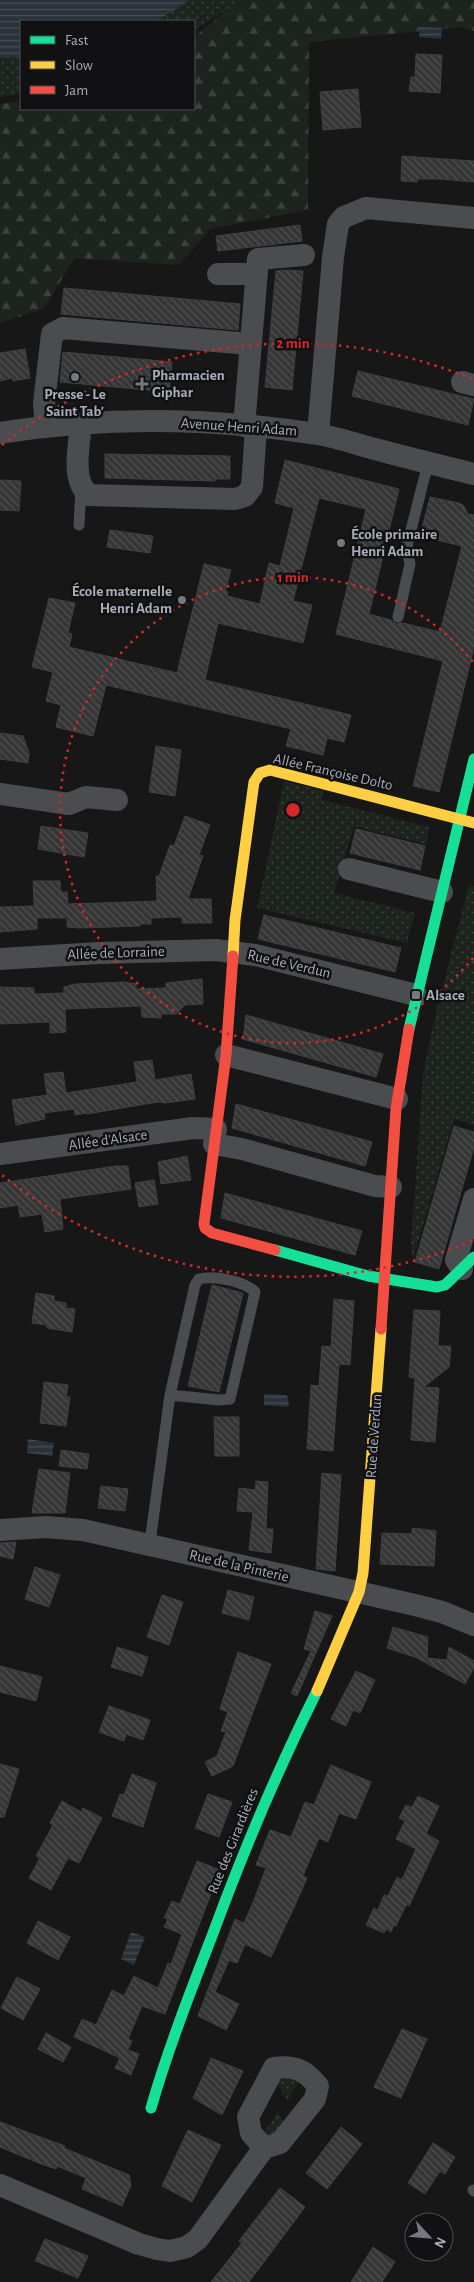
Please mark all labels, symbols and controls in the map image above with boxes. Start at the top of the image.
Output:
legend [20,20,195,110]
text: Fast [65,33,89,48]
text: Slow [65,58,93,73]
text: Jam [65,83,88,98]
text: 2 min [276,336,310,351]
place label: Pharmacien Giphar [152,368,225,400]
marker: Presse - Le Saint Tab’ [69,371,81,383]
marker: Pharmacien Giphar [136,378,148,390]
place label: Presse - Le Saint Tab’ [44,387,106,419]
street label: Avenue Henri Adam [180,415,298,439]
place label: École primaire Henri Adam [351,525,437,559]
marker: École primaire Henri Adam [335,537,347,549]
text: 1 min [277,570,309,585]
place label: École maternelle Henri Adam [72,582,172,616]
marker: École maternelle Henri Adam [176,594,188,606]
street label: Allée Françoise Dolto [272,751,394,793]
centre of rings [284,801,302,819]
street label: Allée de Lorraine [67,944,165,962]
street label: Rue de Verdun [246,947,332,981]
place label: Alsace [426,988,465,1003]
marker: Alsace [410,989,422,1001]
street label: Allée d'Alsace [68,1127,148,1153]
street label: Rue de Verdun [364,1393,384,1479]
street label: Rue de la Pinterie [188,1547,290,1585]
street label: Rue des Girardières [205,1786,261,1896]
north arrow [404,2212,454,2262]
text: N [431,2235,448,2250]

